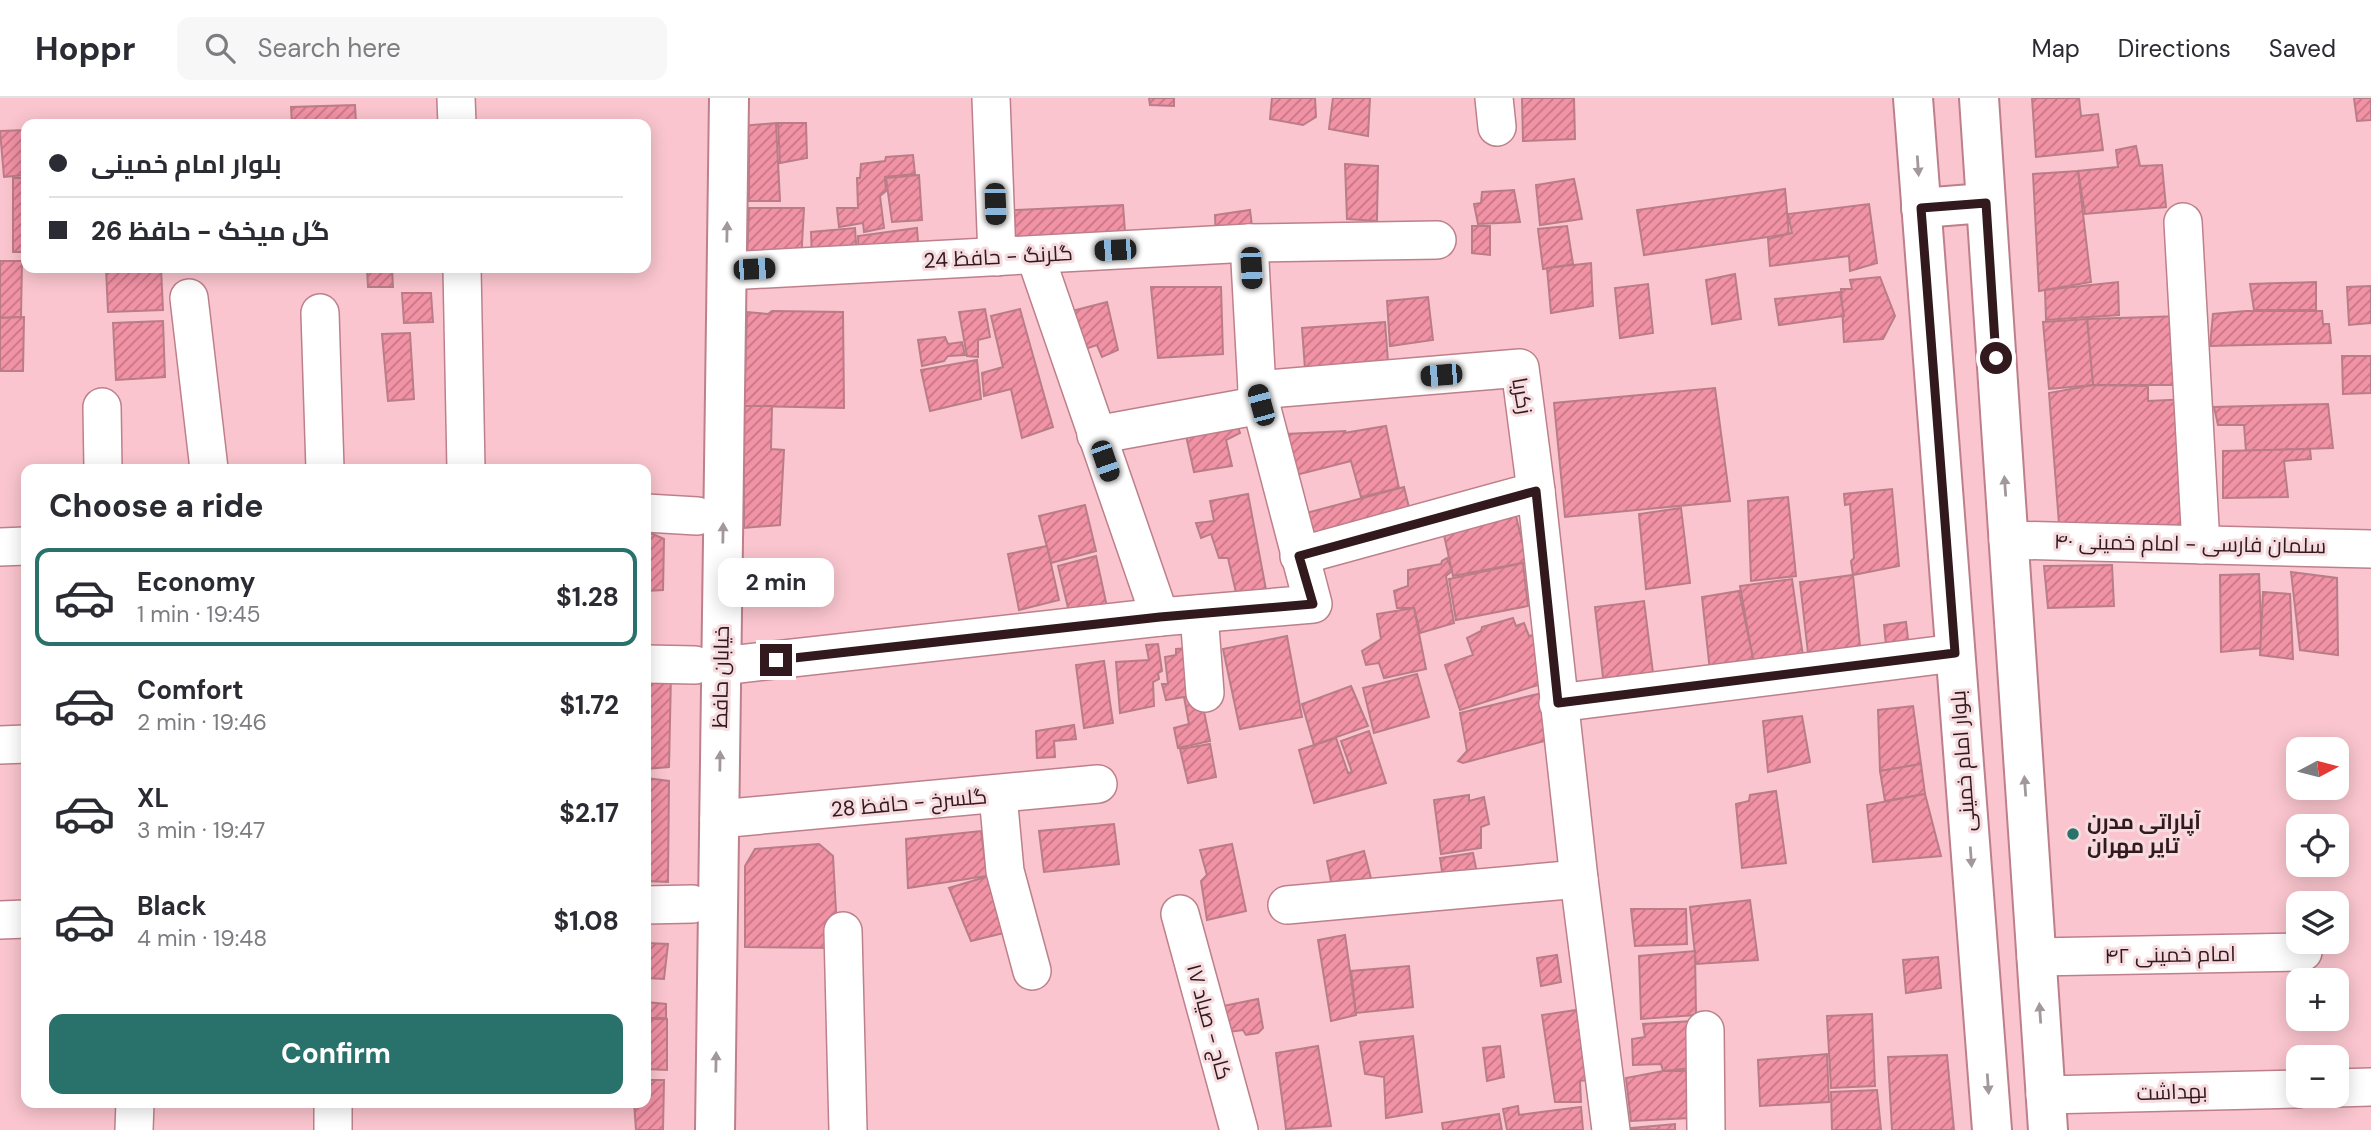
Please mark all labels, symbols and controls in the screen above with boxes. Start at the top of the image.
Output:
search box [177,17,667,80]
text: Hoppr [35,27,135,70]
icon: search [201,29,239,67]
text: Search here [257,31,401,65]
text: Map [2032,33,2080,64]
text: Directions [2118,33,2231,64]
text: Saved [2269,33,2336,64]
text: بلوار امام خمینی [91,147,282,181]
one-way arrow [1913,155,1924,177]
car [984,183,1007,225]
text: گل میخک - حافظ 26 [91,214,330,248]
one-way arrow [721,221,733,243]
car [1094,238,1137,262]
street label: گلرنگ - حافظ 24 [923,239,1073,275]
car [1240,246,1263,290]
car [733,257,776,281]
route start [1980,342,2012,374]
car [1420,363,1463,387]
street label: زکریا [1505,375,1539,417]
car [1246,382,1277,428]
car [1089,438,1122,484]
one-way arrow [1999,474,2010,496]
text: Choose a ride [49,485,264,527]
one-way arrow [717,522,729,544]
street label: سلمان فارسی - امام خمینی ۴۰ [2054,528,2326,560]
callout: 2 min [718,559,834,608]
text: Economy [137,565,255,599]
icon: car [53,566,116,629]
text: 2 min [746,567,806,597]
text: $1.28 [556,580,619,614]
text: 1 min · 19:45 [137,599,261,629]
street label: خیابان حافظ [706,625,736,729]
route end [760,644,792,676]
text: Comfort [137,673,243,707]
icon: car [53,674,116,737]
text: $1.72 [559,688,619,722]
street label: بلوار امام خمینی [1944,689,1982,833]
text: 2 min · 19:46 [137,707,267,737]
north arrow [2286,737,2348,800]
map controls [2286,737,2349,1108]
one-way arrow [714,750,726,772]
one-way arrow [2019,775,2030,797]
text: XL [137,781,169,815]
icon: car [53,782,116,845]
street label: گلسرخ - حافظ 28 [830,782,988,824]
text: $2.17 [559,796,619,830]
place label: آپاراتی مدرن تایر مهران [2087,808,2201,860]
button: locate [2286,814,2349,877]
text: 3 min · 19:47 [137,815,265,845]
marker: آپاراتی مدرن تایر مهران [2065,826,2081,842]
one-way arrow [1966,846,1977,868]
text: Black [137,889,207,923]
icon: car [53,890,116,953]
button: layers [2286,891,2349,954]
text: $1.08 [554,904,619,938]
text: 4 min · 19:48 [137,923,267,953]
street label: امام خمینی ۴۲ [2104,940,2236,970]
street label: کاج - صیاد ۱۷ [1180,961,1238,1083]
button: + [2286,968,2349,1031]
one-way arrow [2034,1002,2045,1024]
button: Confirm [49,1014,623,1094]
button: − [2286,1045,2349,1108]
one-way arrow [710,1051,722,1073]
one-way arrow [1983,1073,1994,1095]
street label: بهداشت [2136,1077,2208,1107]

